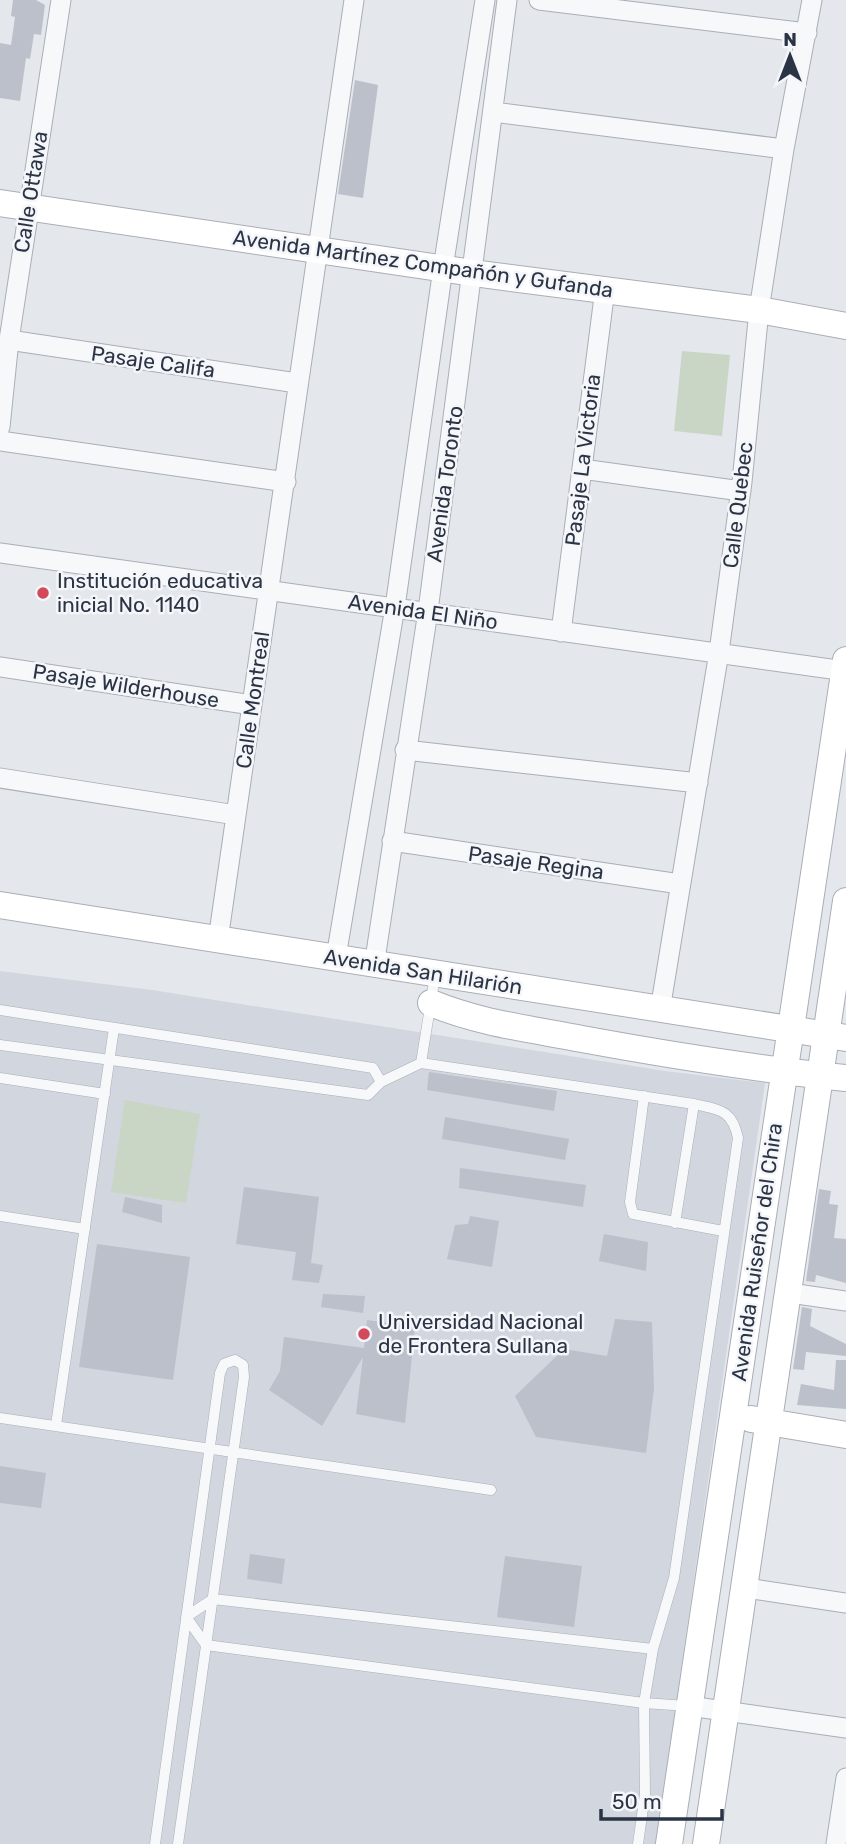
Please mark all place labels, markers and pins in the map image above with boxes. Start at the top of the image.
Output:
place label: Institución educativa inicial No. 1140 [57,568,263,617]
marker: Institución educativa inicial No. 1140 [35,585,51,601]
place label: Universidad Nacional de Frontera Sullana [378,1309,583,1358]
marker: Universidad Nacional de Frontera Sullana [356,1326,372,1342]

